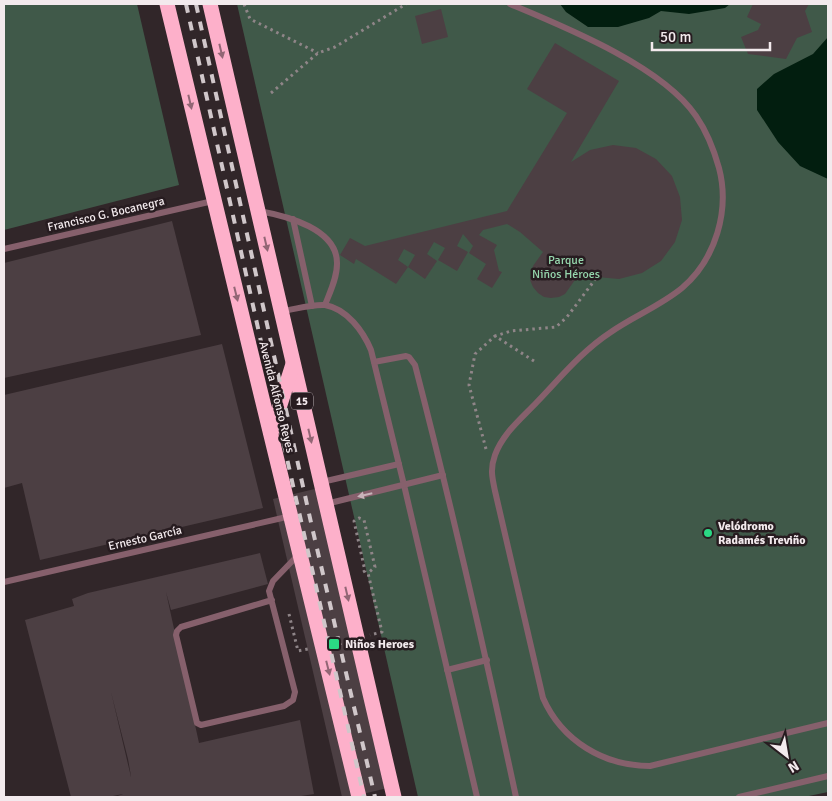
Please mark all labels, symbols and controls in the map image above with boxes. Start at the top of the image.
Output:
scale bar [652,20,770,52]
text: 50 m [660,28,691,46]
one-way arrow [217,44,225,59]
one-way arrow [186,95,194,110]
street label: Francisco G. Bocanegra [46,194,166,235]
one-way arrow [262,236,270,251]
park label: Parque Niños Héroes [532,253,600,282]
one-way arrow [232,287,240,302]
street label: Avenida Alfonso Reyes [255,340,298,454]
road number: 15 [291,392,313,410]
one-way arrow [306,429,314,444]
one-way arrow [358,491,373,499]
place label: Velódromo Radamés Treviño [718,519,806,548]
street label: Ernesto García [107,523,183,554]
marker: Velódromo Radamés Treviño [702,527,714,539]
one-way arrow [343,587,351,602]
marker: Niños Heroes [327,637,341,651]
place label: Niños Heroes [345,637,415,652]
one-way arrow [324,661,332,676]
north arrow [762,731,812,781]
text: N [785,757,802,777]

